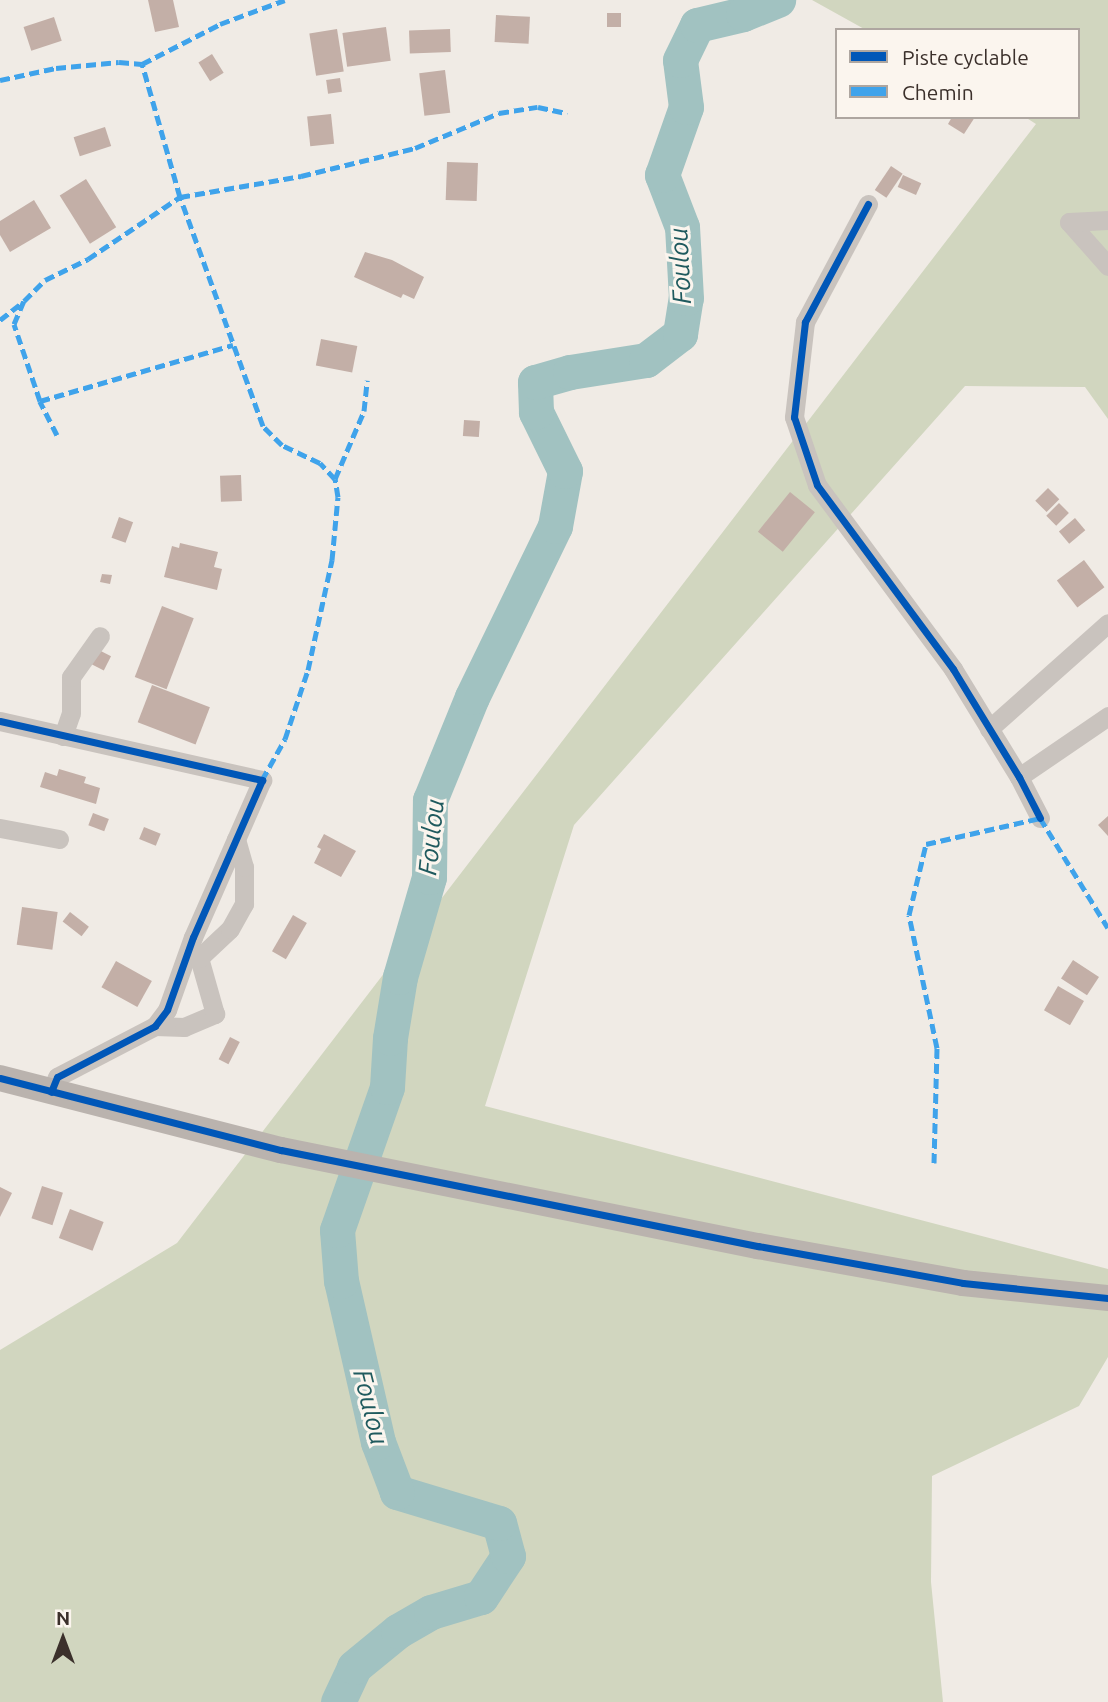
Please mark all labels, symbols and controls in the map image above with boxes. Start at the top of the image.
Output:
legend [835,28,1080,119]
text: Piste cyclable [902,45,1029,69]
text: Chemin [902,80,974,104]
water label: Foulou [662,227,698,305]
water label: Foulou [411,797,451,877]
water label: Foulou [347,1366,395,1448]
north arrow [28,1604,98,1674]
text: N [56,1607,70,1629]

